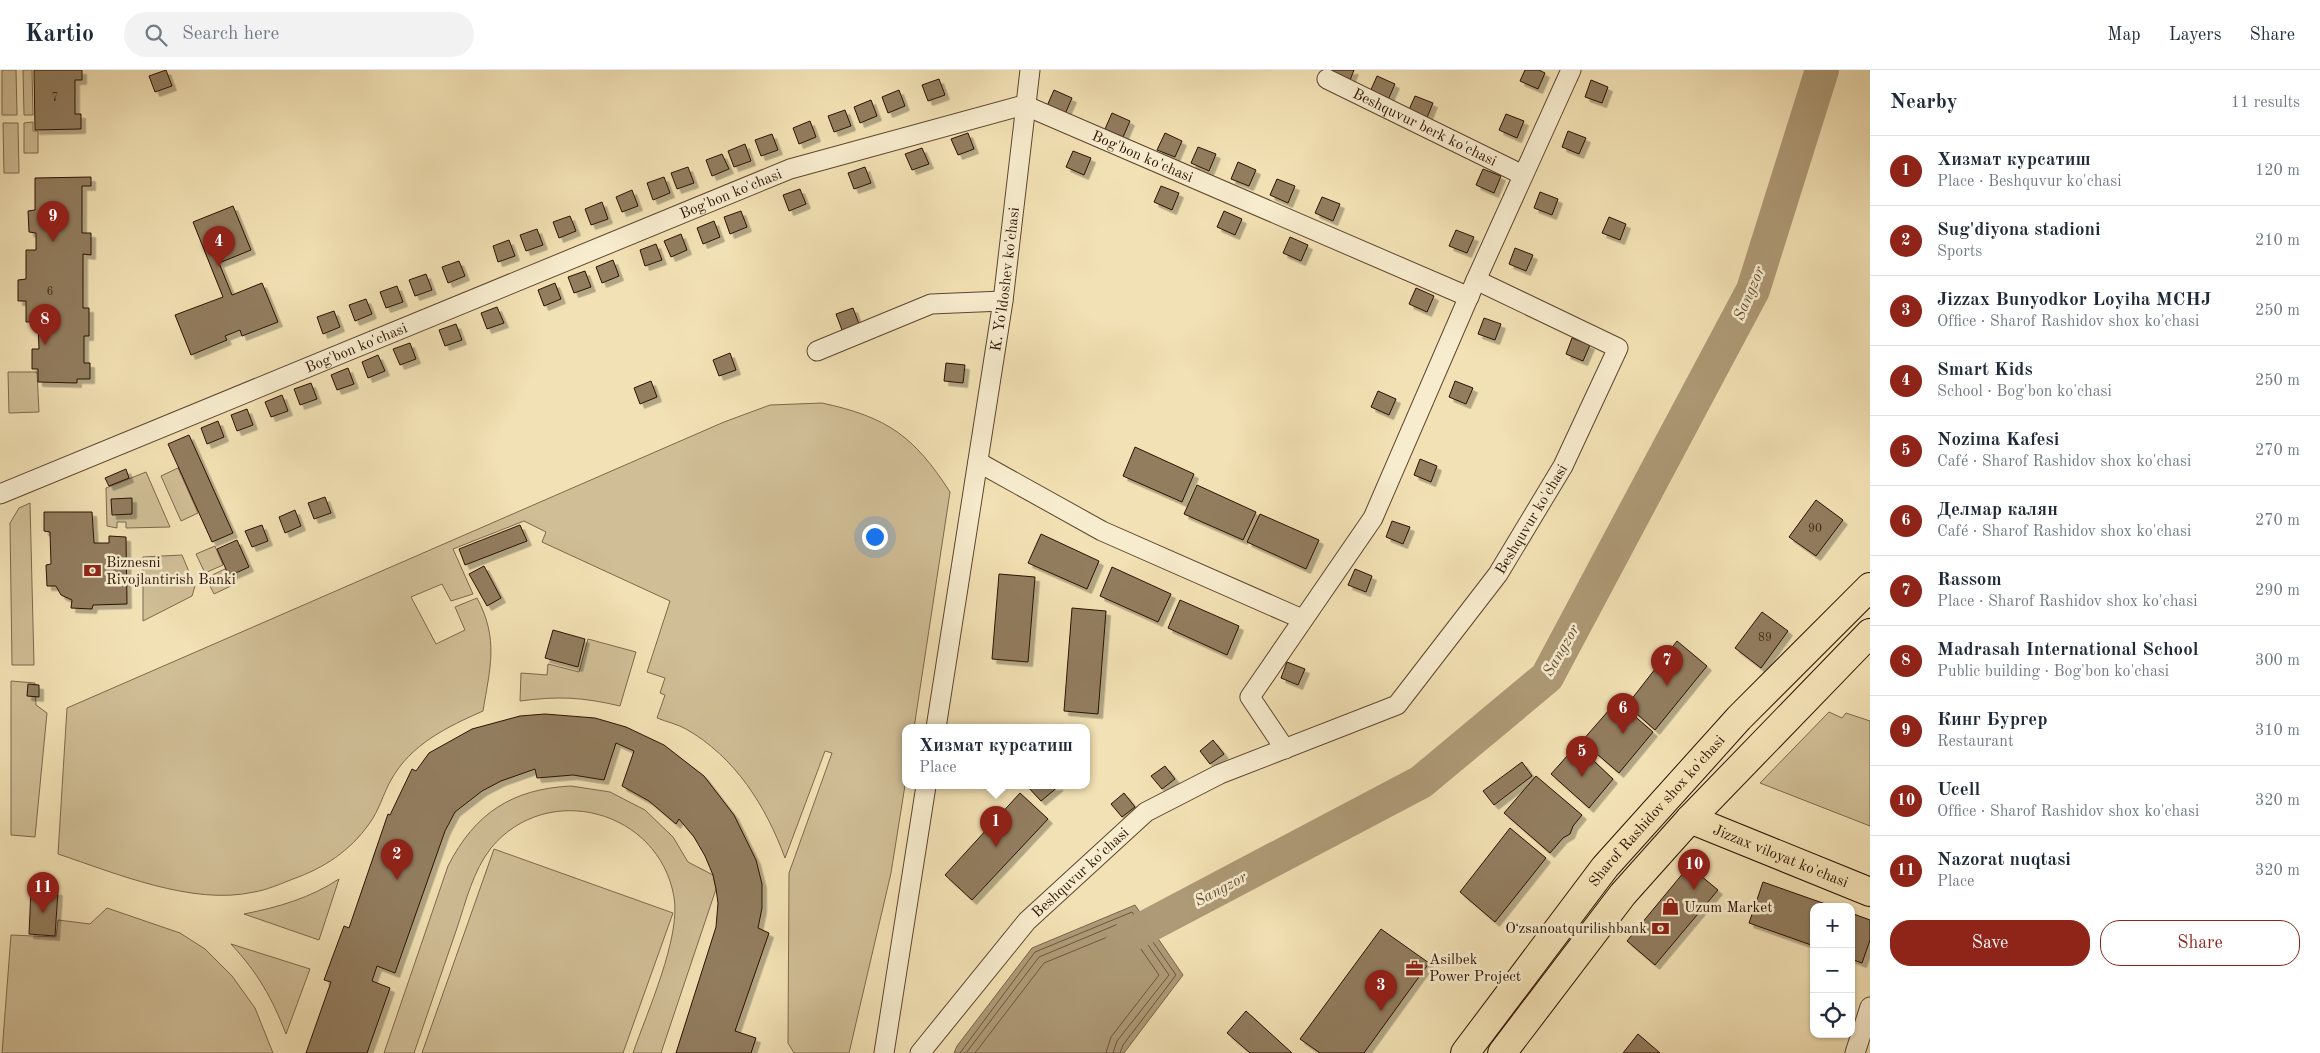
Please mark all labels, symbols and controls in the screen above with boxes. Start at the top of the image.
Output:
search box [124,12,474,57]
icon: search [142,21,170,49]
text: Kartio [25,23,94,47]
text: Search here [182,25,279,44]
text: Map [2107,26,2141,44]
text: Layers [2169,26,2221,44]
text: Share [2249,26,2295,44]
street label: Beshquvur berk ko'chasi [1350,87,1499,170]
house number: 7 [52,92,58,104]
text: Nearby [1890,92,1958,113]
text: 11 results [2231,95,2300,111]
street label: Bog'bon ko'chasi [1089,129,1195,186]
text: Хизмат курсатиш [1937,151,2091,170]
text: 1 [1901,163,1911,179]
text: 120 m [2255,163,2300,179]
street label: Bog'bon ko'chasi [678,167,784,222]
text: Place · Beshquvur ko'chasi [1937,174,2122,190]
pin: 9 [37,201,69,242]
street label: K. Yo'ldoshev ko'chasi [989,206,1023,353]
text: Sug'diyona stadioni [1937,221,2101,240]
pin: 4 [203,226,235,267]
text: 2 [1901,233,1911,249]
text: 210 m [2255,233,2300,249]
text: Sports [1937,244,1982,260]
water label: Sangzor [1731,264,1769,323]
house number: 6 [47,286,54,298]
text: Jizzax Bunyodkor Loyiha MCHJ [1937,291,2211,310]
text: 3 [1901,303,1911,319]
text: 250 m [2255,303,2300,319]
pin: 8 [29,304,61,345]
text: Office · Sharof Rashidov shox ko'chasi [1937,314,2199,330]
street label: Bog'bon ko'chasi [304,321,410,377]
text: Smart Kids [1937,361,2033,380]
text: 4 [1901,373,1911,389]
text: 250 m [2255,373,2300,389]
text: School · Bog'bon ko'chasi [1937,384,2112,400]
text: Nozima Kafesi [1937,431,2059,450]
text: 5 [1901,443,1911,459]
text: 270 m [2255,443,2300,459]
text: Café · Sharof Rashidov shox ko'chasi [1937,454,2191,470]
street label: Beshquvur ko'chasi [1494,462,1571,577]
text: Делмар калян [1937,501,2058,520]
text: 6 [1901,513,1911,529]
text: 270 m [2255,513,2300,529]
house number: 90 [1808,523,1822,535]
your location [862,524,888,550]
text: Café · Sharof Rashidov shox ko'chasi [1937,524,2191,540]
place label: Biznesni Rivojlantirish Banki [106,556,236,588]
bank icon: Biznesni Rivojlantirish Banki [82,561,102,581]
text: Rassom [1937,571,2002,590]
text: 7 [1901,583,1911,599]
text: 290 m [2255,583,2300,599]
text: Place · Sharof Rashidov shox ko'chasi [1937,594,2198,610]
water label: Sangzor [1541,622,1583,680]
house number: 89 [1758,632,1772,644]
text: Madrasah International School [1937,641,2199,660]
pin: 7 [1651,645,1683,686]
text: 8 [1901,653,1911,669]
text: 300 m [2255,653,2300,669]
text: Public building · Bog'bon ko'chasi [1937,664,2169,680]
pin: 6 [1607,693,1639,734]
text: Кинг Бургер [1937,711,2048,730]
text: 9 [1901,723,1911,739]
text: 310 m [2255,723,2300,739]
popup [902,724,1090,789]
street label: Sharof Rashidov shox ko'chasi [1587,733,1728,890]
text: Restaurant [1937,734,2014,750]
pin: 5 [1566,736,1598,777]
text: Хизмат курсатиш [919,737,1073,756]
text: Place [919,760,957,776]
text: Ucell [1937,781,1980,800]
text: 10 [1897,793,1915,809]
text: 320 m [2255,793,2300,809]
text: Office · Sharof Rashidov shox ko'chasi [1937,804,2199,820]
pin: 1 [980,806,1012,847]
street label: Jizzax viloyat ko'chasi [1711,823,1850,891]
street label: Beshquvur ko'chasi [1030,826,1132,921]
pin: 2 [381,839,413,880]
pin: 10 [1678,849,1710,890]
text: Nazorat nuqtasi [1937,851,2071,870]
text: 11 [1897,863,1915,879]
text: 320 m [2255,863,2300,879]
water label: Sangzor [1192,869,1251,910]
pin: 11 [27,872,59,913]
text: Place [1937,874,1974,890]
shop icon: Uzum Market [1660,897,1680,917]
place label: Uzum Market [1684,901,1773,916]
map controls [1810,903,1855,1038]
button: + [1810,903,1855,948]
bank icon: Oʻzsanoatqurilishbank [1651,918,1671,938]
button: Save [1890,920,2090,966]
button: Share [2100,920,2300,966]
place label: Oʻzsanoatqurilishbank [1505,922,1647,937]
button: − [1810,948,1855,993]
place label: Asilbek Power Project [1429,953,1521,985]
office icon: Asilbek Power Project [1405,958,1425,978]
pin: 3 [1365,970,1397,1011]
button: locate [1810,993,1855,1038]

